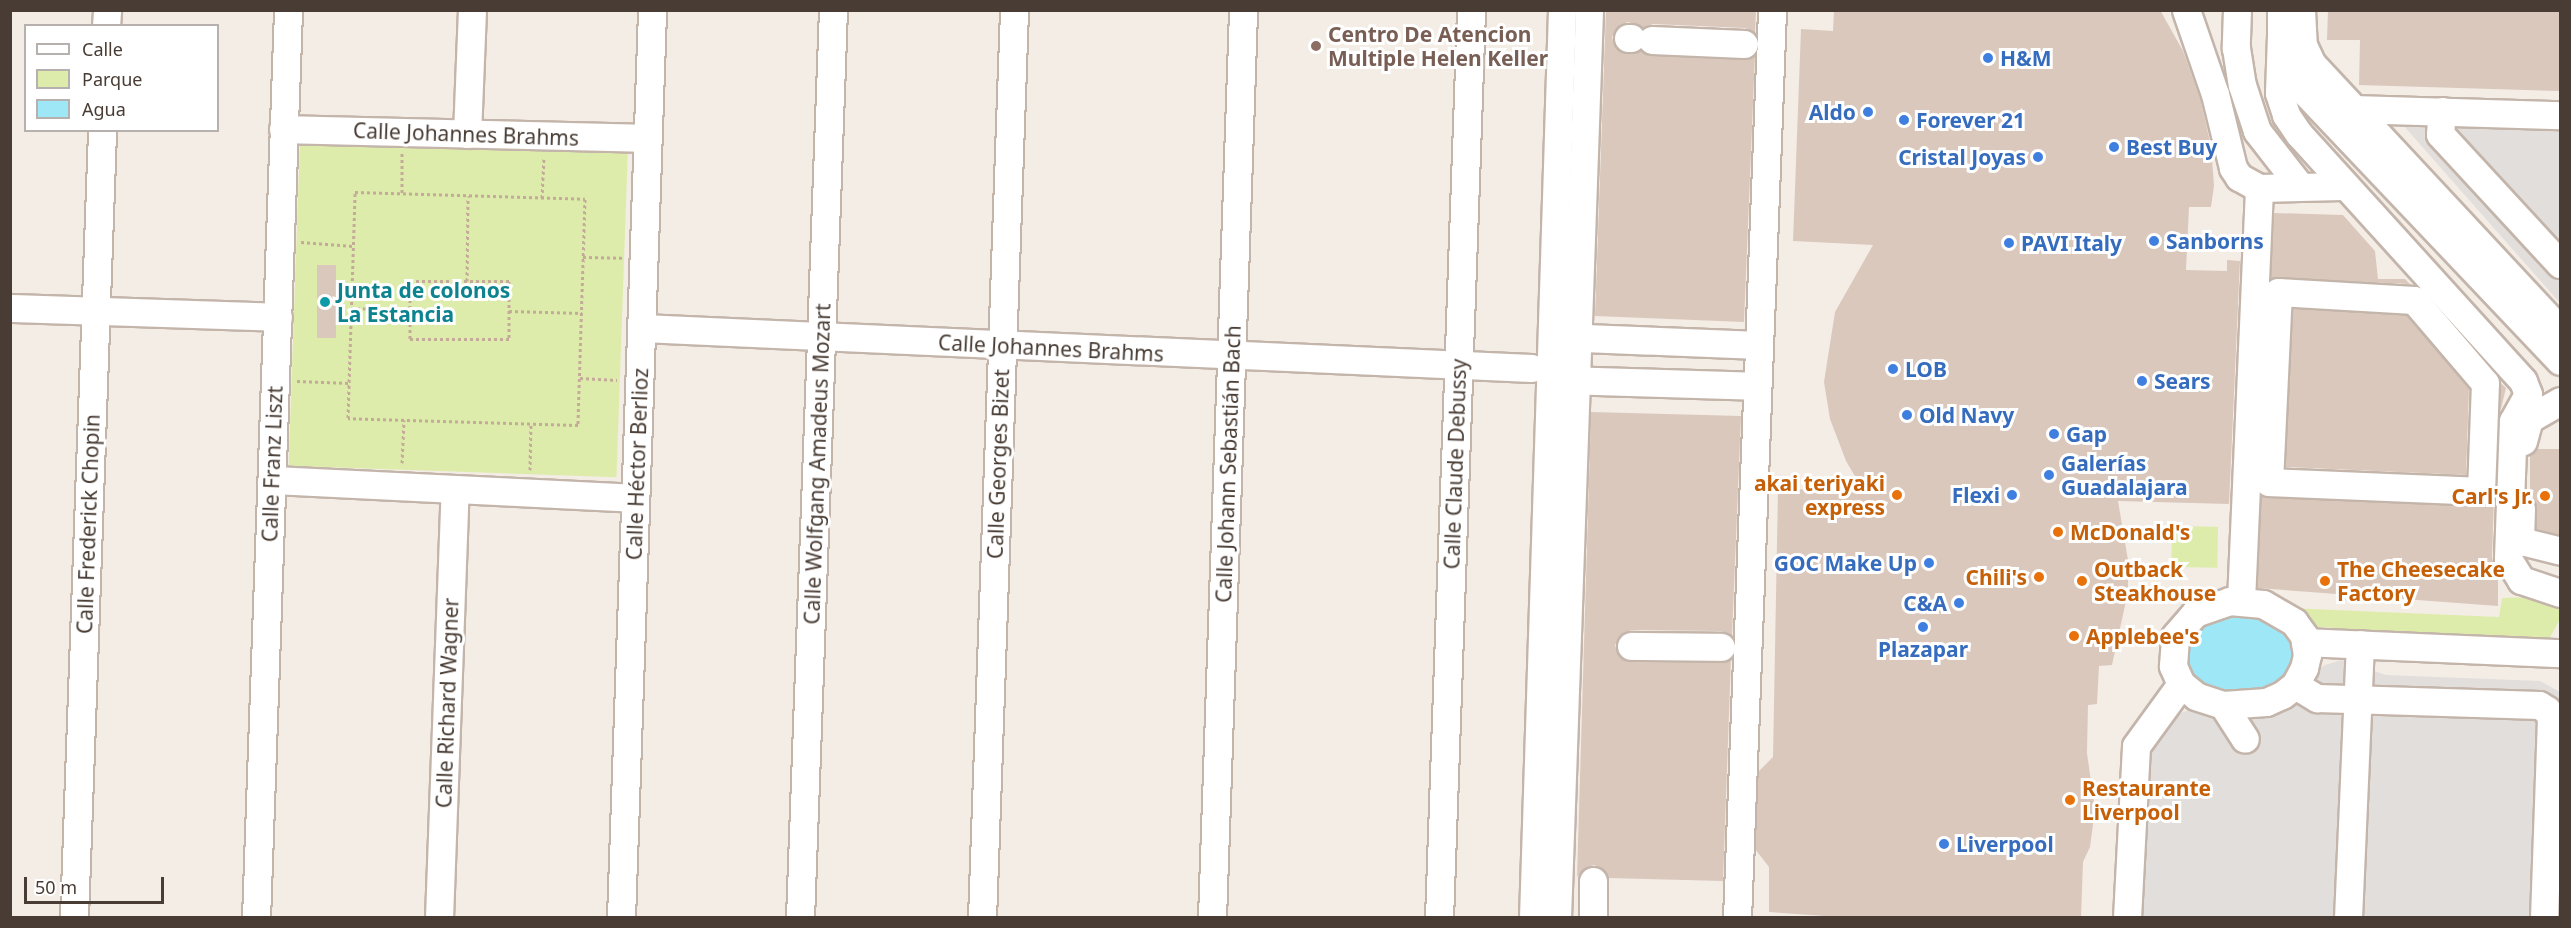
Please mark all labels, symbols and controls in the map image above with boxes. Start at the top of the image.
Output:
place label: Centro De Atencion Multiple Helen Keller [1328,21,1548,71]
legend [24,24,219,132]
text: Calle [82,37,123,61]
marker: Centro De Atencion Multiple Helen Keller [1309,39,1323,53]
place label: H&M [2000,45,2052,71]
marker: H&M [1981,51,1995,65]
text: Parque [82,67,142,91]
text: Agua [82,97,126,121]
place label: Aldo [1809,99,1856,125]
marker: Aldo [1861,105,1875,119]
place label: Forever 21 [1916,107,2025,133]
marker: Forever 21 [1897,113,1911,127]
street label: Calle Johannes Brahms [353,117,579,151]
place label: Best Buy [2126,134,2217,160]
marker: Best Buy [2107,140,2121,154]
place label: Cristal Joyas [1898,144,2026,170]
marker: Cristal Joyas [2031,150,2045,164]
place label: Sanborns [2166,228,2264,254]
place label: PAVI Italy [2021,230,2122,256]
marker: Sanborns [2147,234,2161,248]
marker: PAVI Italy [2002,236,2016,250]
place label: Junta de colonos La Estancia [337,277,510,327]
marker: Junta de colonos La Estancia [318,295,332,309]
street label: Calle Wolfgang Amadeus Mozart [799,303,835,625]
street label: Calle Johann Sebastián Bach [1211,325,1245,603]
street label: Calle Johannes Brahms [937,330,1165,366]
place label: LOB [1905,356,1947,382]
street label: Calle Claude Debussy [1439,358,1471,570]
marker: LOB [1886,362,1900,376]
street label: Calle Héctor Berlioz [621,367,653,561]
place label: Sears [2154,368,2211,394]
street label: Calle Georges Bizet [982,369,1014,559]
marker: Sears [2135,374,2149,388]
street label: Calle Franz Liszt [257,385,287,543]
place label: Old Navy [1919,402,2014,428]
marker: Old Navy [1900,408,1914,422]
street label: Calle Frederick Chopin [72,414,104,634]
place label: Gap [2066,421,2107,447]
marker: Gap [2047,427,2061,441]
place label: Galerías Guadalajara [2061,450,2188,500]
marker: Galerías Guadalajara [2042,468,2056,482]
place label: akai teriyaki express [1754,470,1885,520]
place label: Flexi [1952,482,2000,508]
place label: Carl's Jr. [2451,483,2533,509]
marker: akai teriyaki express [1890,488,1904,502]
marker: Flexi [2005,488,2019,502]
marker: Carl's Jr. [2538,489,2552,503]
place label: McDonald's [2070,519,2190,545]
marker: McDonald's [2051,525,2065,539]
place label: GOC Make Up [1774,550,1917,576]
marker: GOC Make Up [1922,556,1936,570]
place label: Outback Steakhouse [2094,556,2216,606]
place label: The Cheesecake Factory [2337,556,2505,606]
place label: Chili's [1966,564,2027,590]
marker: Chili's [2032,570,2046,584]
marker: Outback Steakhouse [2075,574,2089,588]
marker: The Cheesecake Factory [2318,574,2332,588]
place label: C&A [1903,590,1947,616]
marker: C&A [1952,596,1966,610]
street label: Calle Richard Wagner [431,597,463,809]
marker: Plazapar [1916,620,1930,634]
place label: Applebee's [2086,623,2200,649]
marker: Applebee's [2067,629,2081,643]
place label: Plazapar [1878,636,1968,662]
place label: Restaurante Liverpool [2082,775,2211,825]
marker: Restaurante Liverpool [2063,793,2077,807]
place label: Liverpool [1956,831,2054,857]
marker: Liverpool [1937,837,1951,851]
scale bar [27,865,166,903]
text: 50 m [35,875,77,899]

